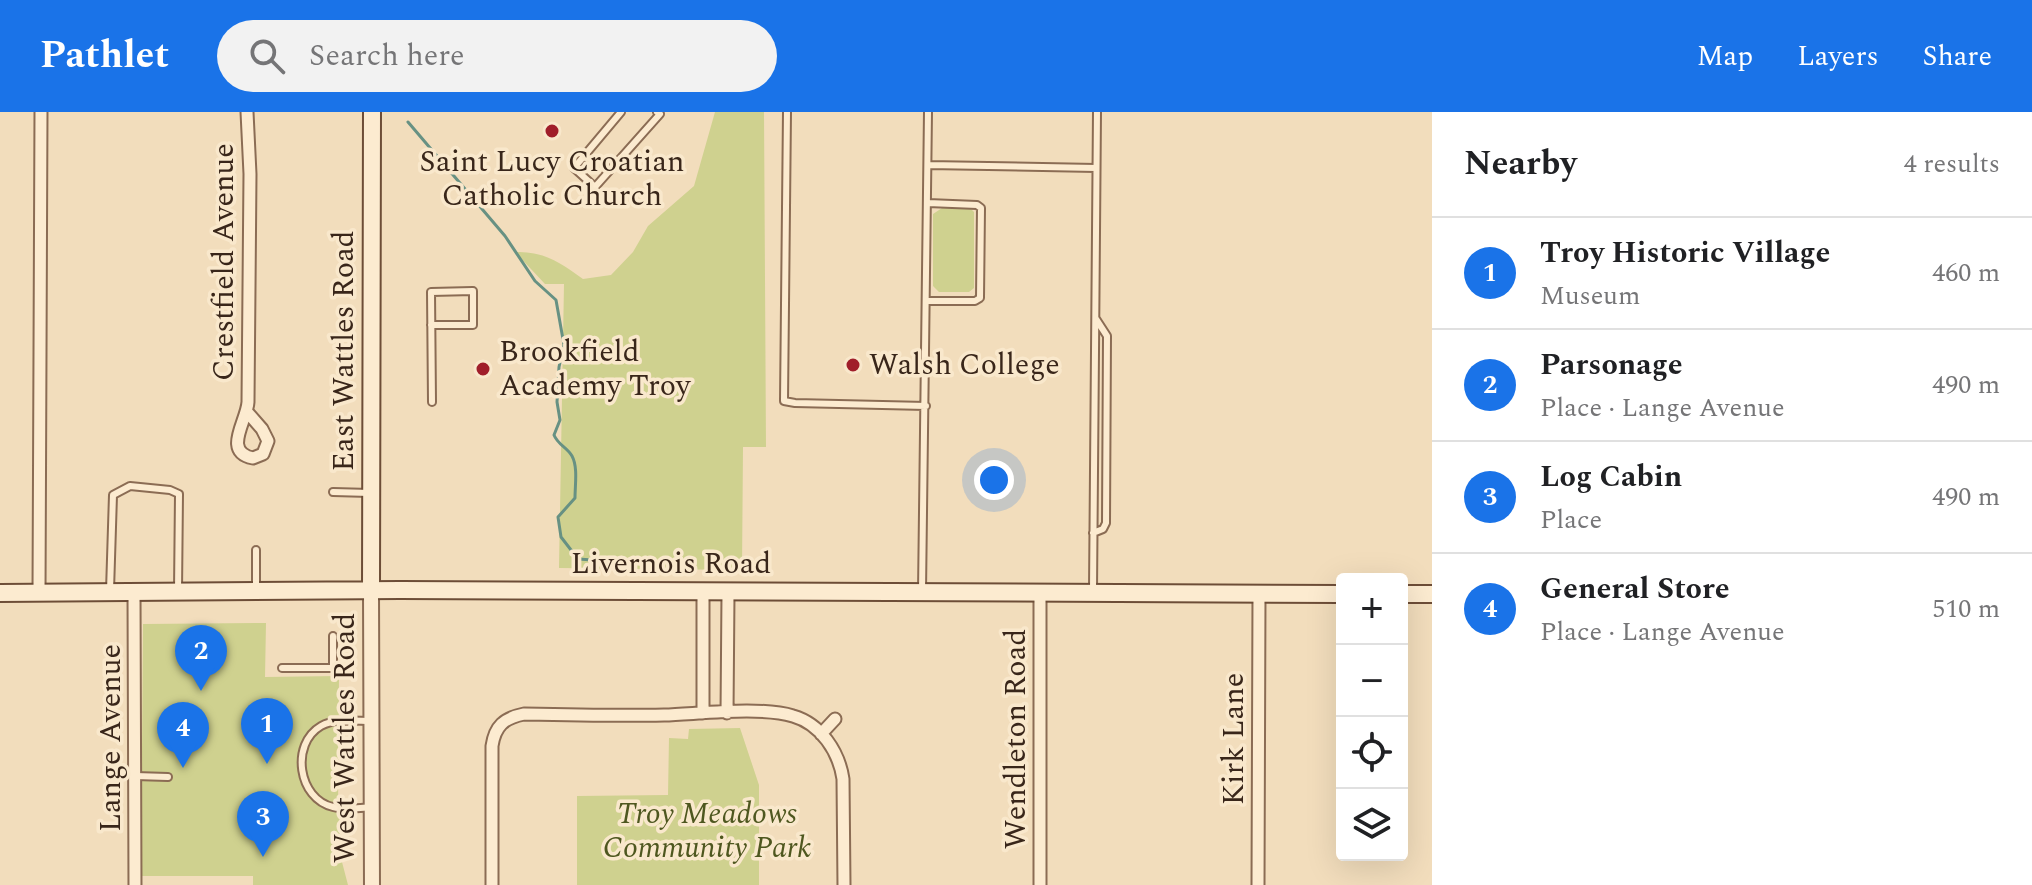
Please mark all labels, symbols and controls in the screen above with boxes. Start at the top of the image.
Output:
search box [217,20,777,92]
text: Pathlet [40,27,169,85]
text: Search here [309,33,465,79]
icon: search [245,34,289,78]
text: Map [1697,35,1753,78]
text: Layers [1797,35,1879,78]
text: Share [1923,35,1992,78]
marker: Saint Lucy Croatian Catholic Church [543,122,561,140]
text: Nearby [1464,138,1577,190]
place label: Saint Lucy Croatian Catholic Church [419,139,685,219]
street label: Crestfield Avenue [201,143,247,381]
text: 4 results [1904,144,2000,184]
street label: East Wattles Road [321,230,367,472]
text: Troy Historic Village [1540,230,1830,276]
text: 1 [1483,253,1497,293]
text: 460 m [1932,253,2000,293]
text: Museum [1540,276,1640,316]
place label: Brookfield Academy Troy [499,329,692,409]
place label: Walsh College [869,342,1060,388]
text: Parsonage [1540,342,1683,388]
marker: Walsh College [844,356,862,374]
marker: Brookfield Academy Troy [474,360,492,378]
text: 2 [1483,365,1497,405]
text: 490 m [1932,365,2000,405]
text: Place · Lange Avenue [1540,388,1784,428]
text: Log Cabin [1540,454,1682,500]
your location [974,460,1014,500]
text: 3 [1483,477,1497,517]
text: 490 m [1932,477,2000,517]
text: Place [1540,500,1602,540]
street label: Livernois Road [571,541,771,587]
text: General Store [1540,566,1730,612]
map controls [1336,573,1408,861]
button: + [1336,573,1408,645]
text: 4 [1483,589,1497,629]
text: 510 m [1932,589,2000,629]
text: Place · Lange Avenue [1540,612,1784,652]
street label: West Wattles Road [322,613,368,863]
pin: 2 [175,625,227,691]
street label: Wendleton Road [993,629,1039,849]
street label: Lange Avenue [88,644,134,832]
button: − [1336,645,1408,717]
street label: Kirk Lane [1211,673,1257,805]
pin: 1 [241,698,293,764]
pin: 4 [157,702,209,768]
button: locate [1336,717,1408,789]
button: layers [1336,789,1408,861]
pin: 3 [237,791,289,857]
park label: Troy Meadows Community Park [603,791,811,871]

